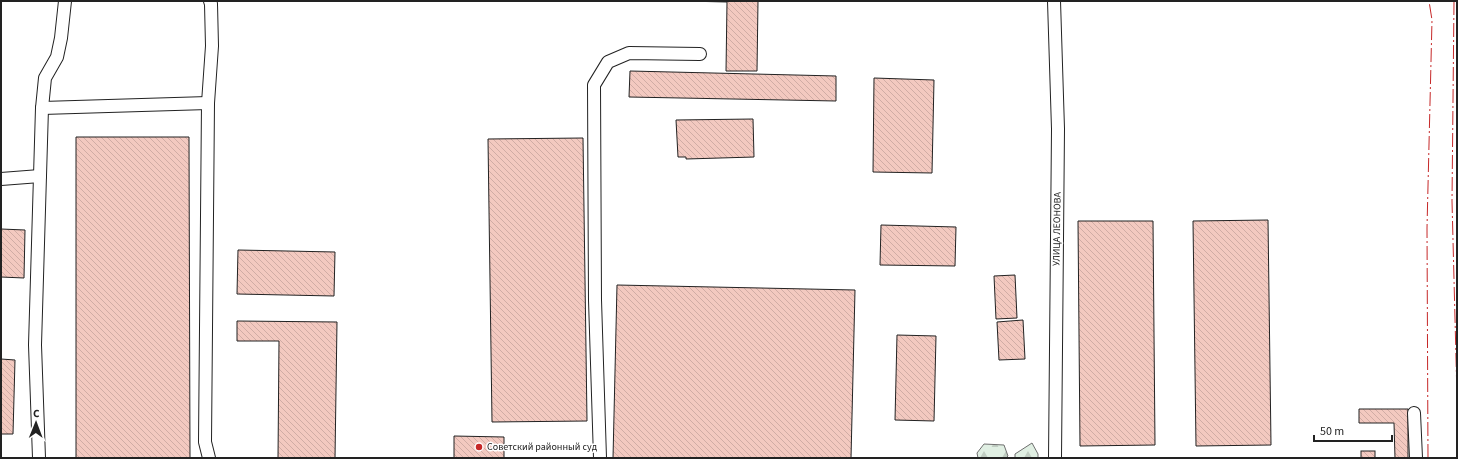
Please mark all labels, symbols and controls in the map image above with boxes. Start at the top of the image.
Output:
street label: УЛИЦА ЛЕОНОВА [1049,191,1065,266]
north arrow [16,403,56,443]
text: С [33,406,40,421]
scale bar [1314,417,1392,443]
text: 50 m [1320,423,1344,440]
place label: Советский районный суд [487,440,598,454]
marker: Советский районный суд [474,442,484,452]

